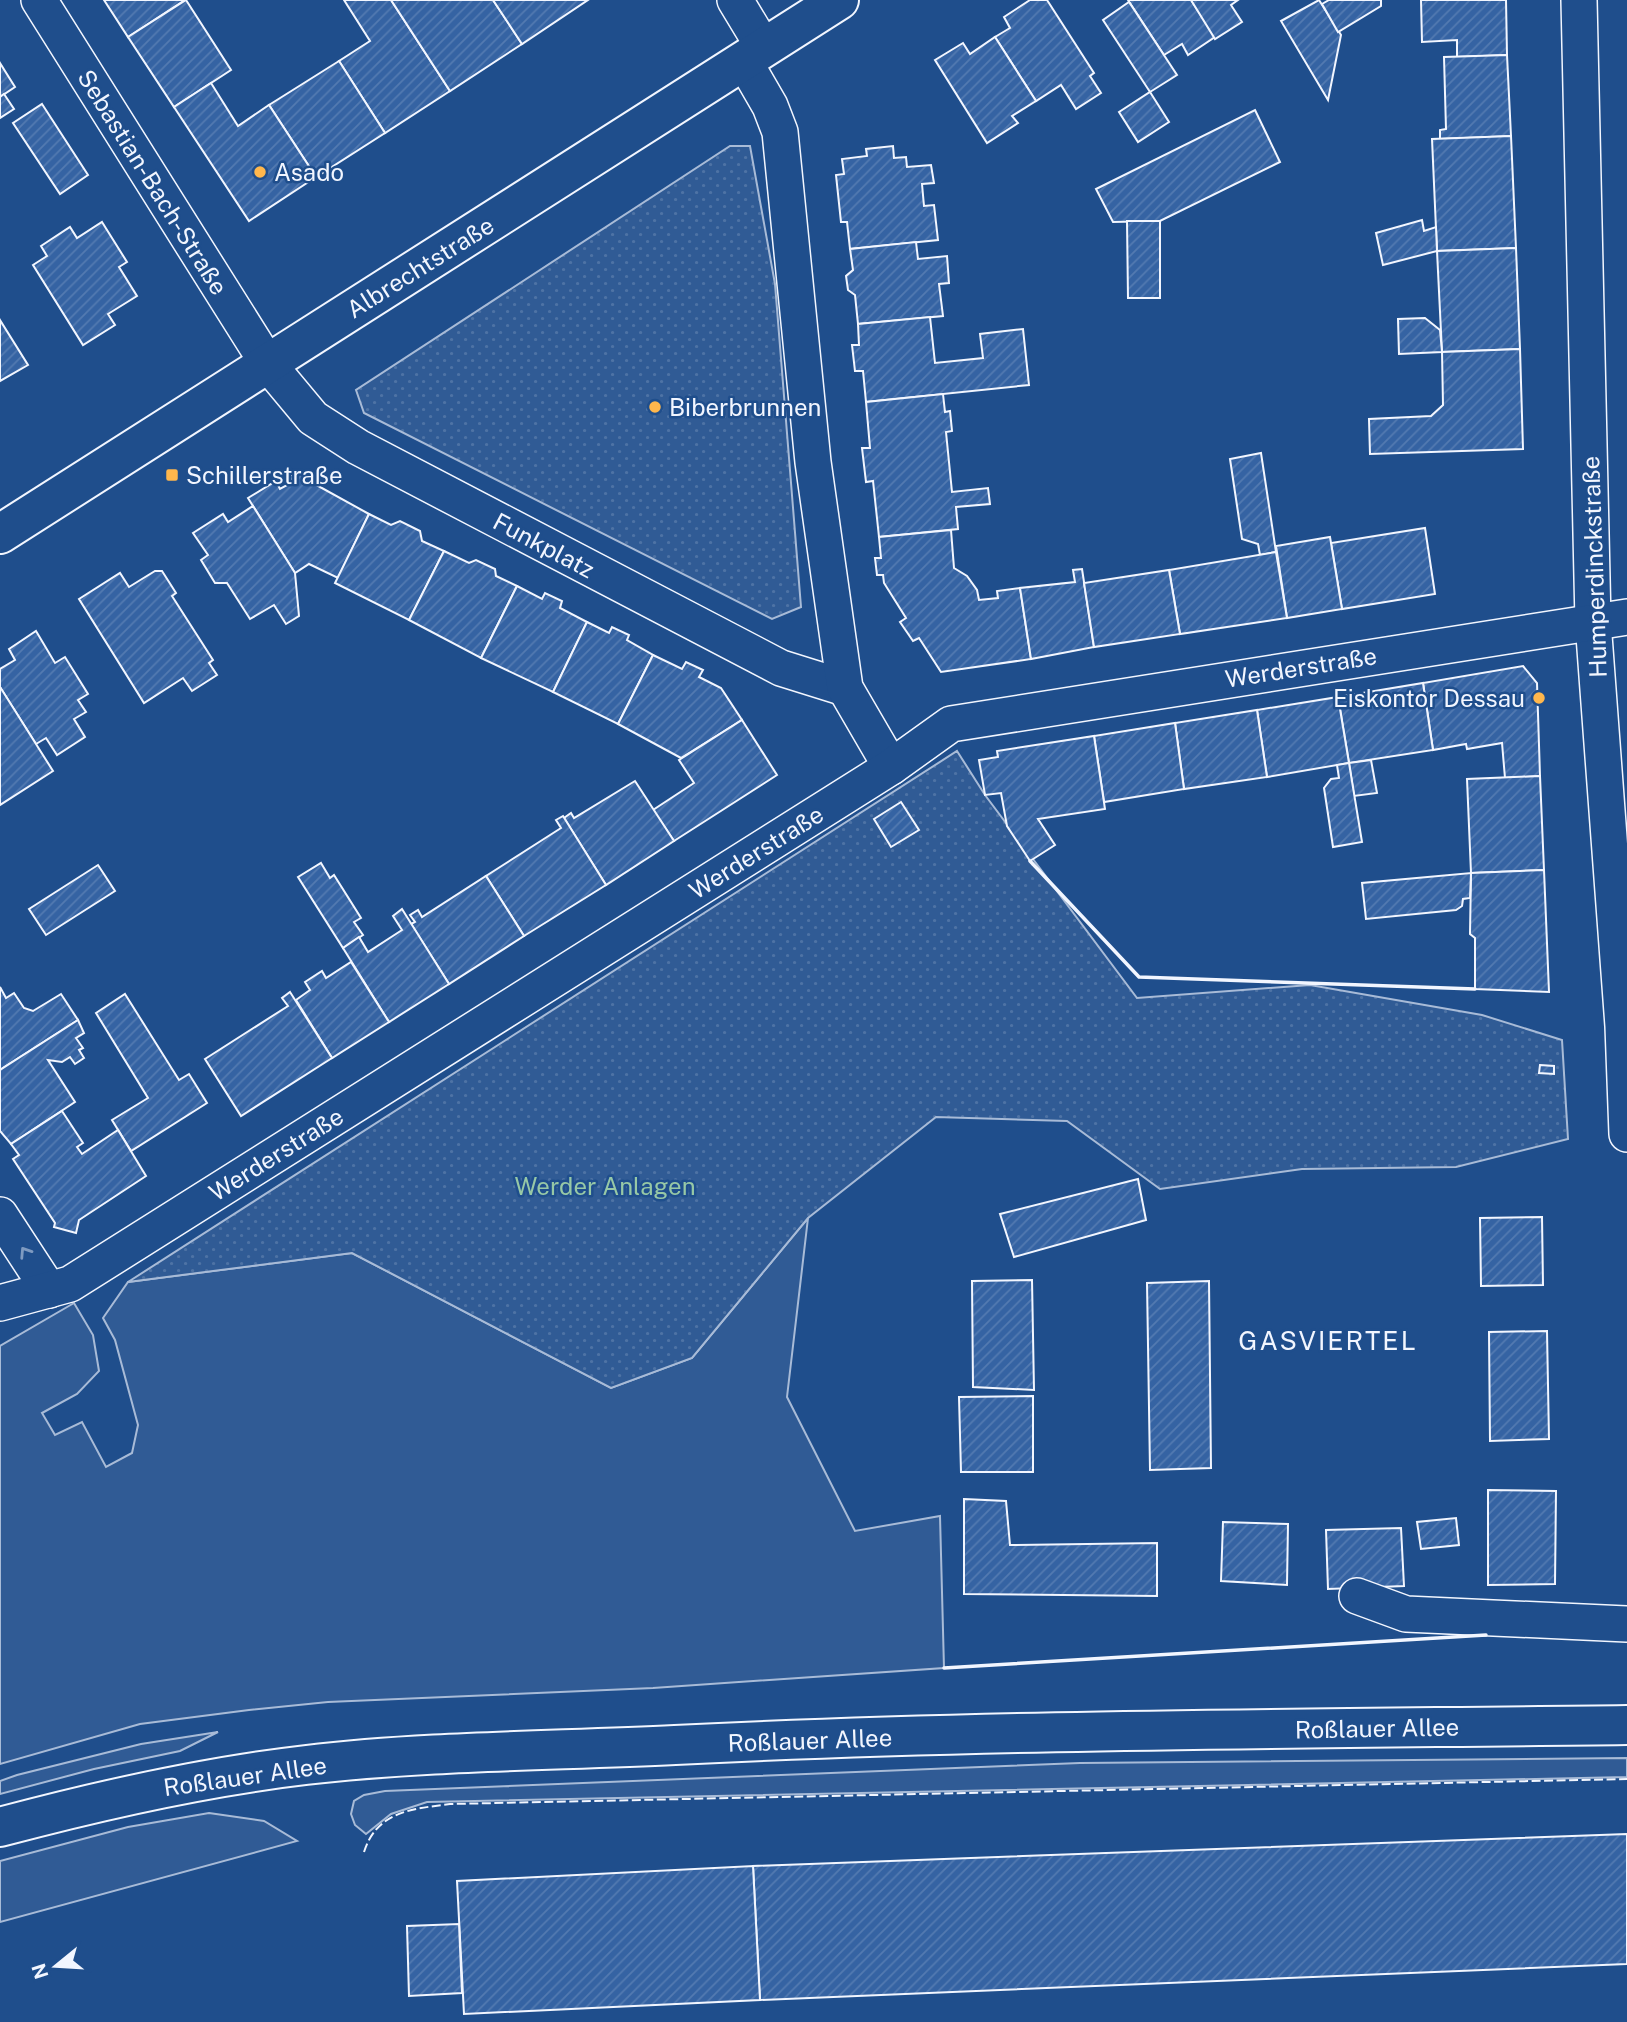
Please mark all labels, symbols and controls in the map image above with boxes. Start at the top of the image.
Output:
street label: Sebastian-Bach-Straße [72,64,234,300]
place label: Asado [274,158,344,186]
marker: Asado [252,164,268,180]
street label: Albrechtstraße [341,211,499,323]
place label: Biberbrunnen [669,393,821,421]
marker: Biberbrunnen [647,399,663,415]
street label: Humperdinckstraße [1576,456,1612,678]
place label: Schillerstraße [186,461,343,489]
marker: Schillerstraße [164,467,180,483]
street label: Funkplatz [489,507,599,583]
street label: Werderstraße [1223,641,1379,693]
place label: Eiskontor Dessau [1333,684,1525,712]
marker: Eiskontor Dessau [1531,690,1547,706]
street label: Werderstraße [684,800,828,904]
street label: Werderstraße [204,1102,348,1206]
park label: Werder Anlagen [514,1172,696,1200]
one-way arrow [20,1247,33,1260]
district label: GASVIERTEL [1238,1325,1418,1356]
street label: Roßlauer Allee [1294,1713,1460,1743]
street label: Roßlauer Allee [727,1723,893,1757]
street label: Roßlauer Allee [162,1751,328,1801]
north arrow [21,1931,91,2001]
text: N [27,1961,53,1982]

